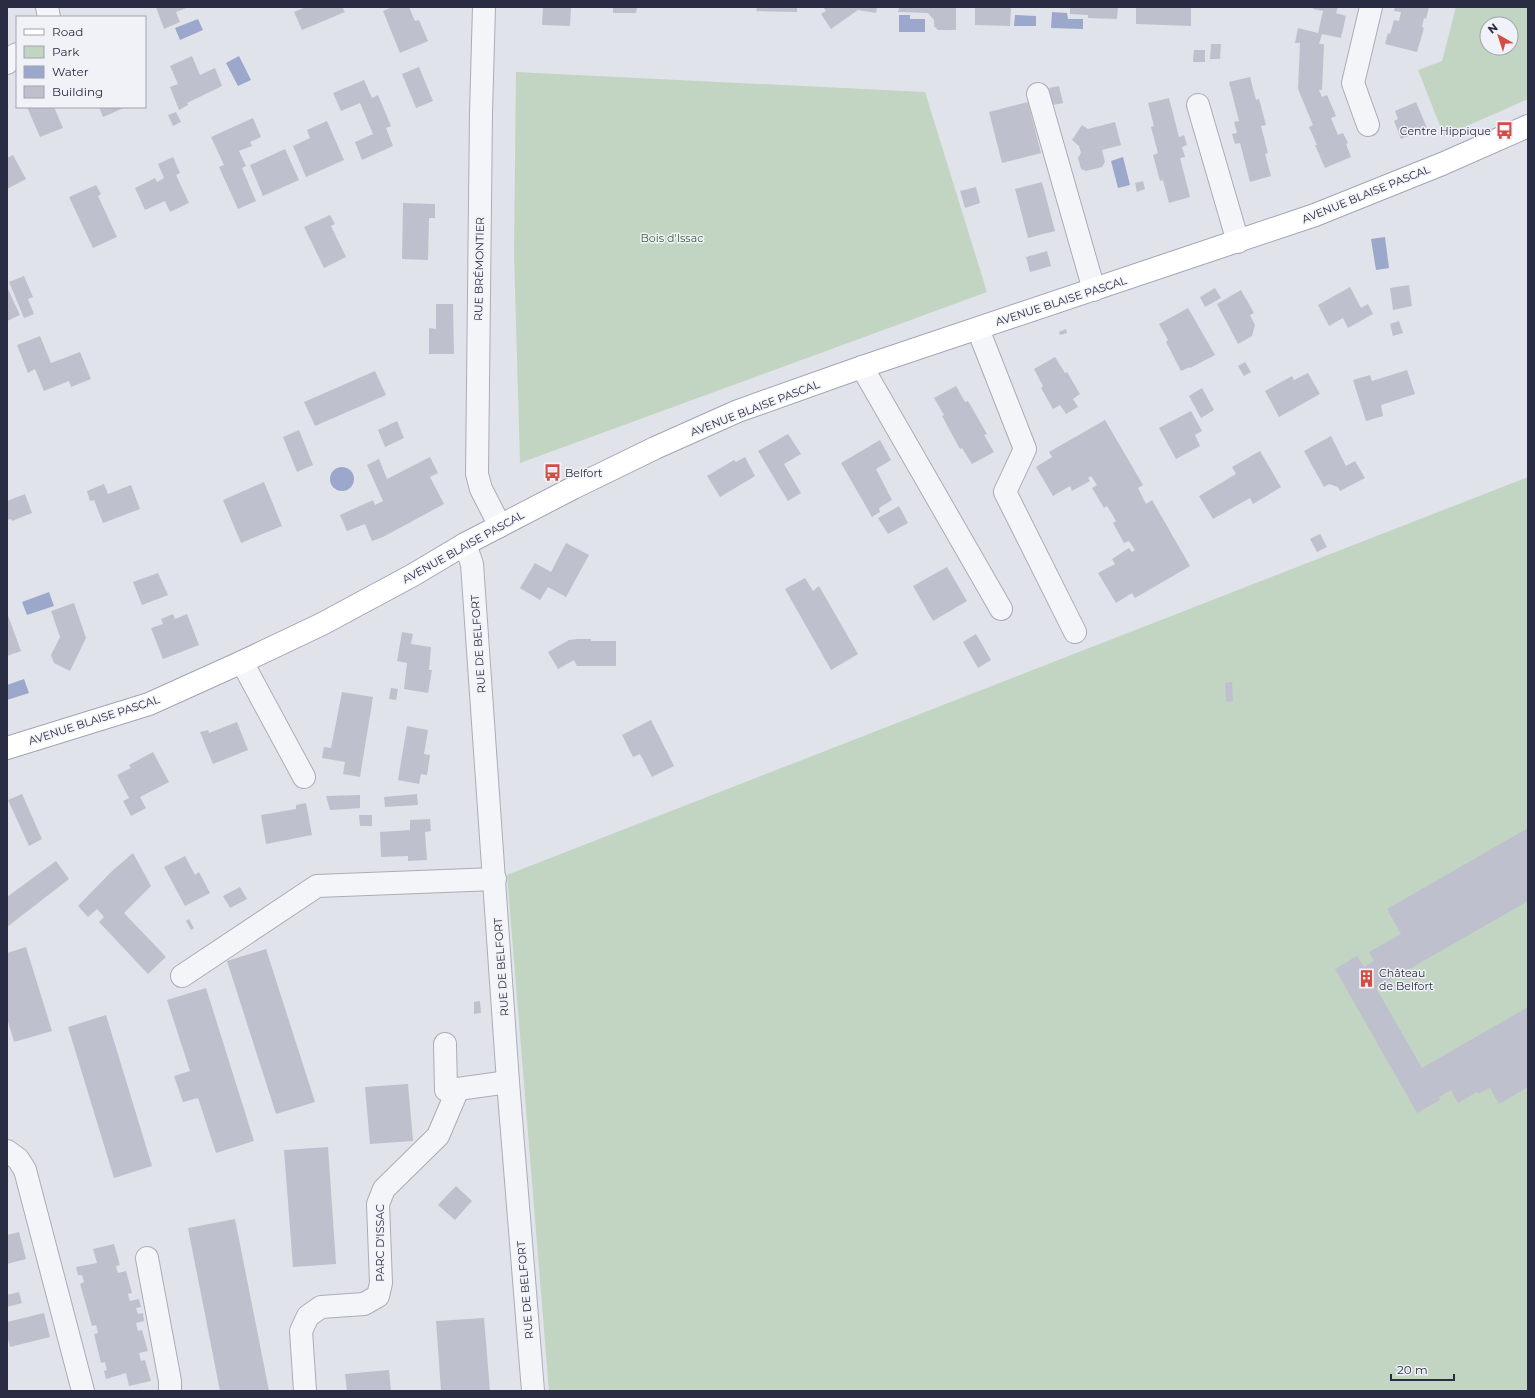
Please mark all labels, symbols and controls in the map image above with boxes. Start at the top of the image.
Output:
legend [16,16,146,108]
north arrow [1479,16,1519,56]
text: N [1485,20,1501,36]
text: Road [52,24,83,39]
text: Park [52,44,80,59]
text: Water [52,64,89,79]
text: Building [52,84,103,99]
bus stop icon: Centre Hippique [1494,121,1514,141]
place label: Centre Hippique [1400,124,1491,138]
street label: AVENUE BLAISE PASCAL [1300,162,1433,226]
street label: RUE BRÉMONTIER [471,217,487,321]
park label: Bois d'Issac [641,231,703,245]
street label: AVENUE BLAISE PASCAL [994,273,1129,329]
street label: AVENUE BLAISE PASCAL [688,377,822,439]
bus stop icon: Belfort [542,463,562,483]
place label: Belfort [565,466,603,480]
street label: AVENUE BLAISE PASCAL [400,507,527,586]
street label: RUE DE BELFORT [468,594,488,694]
street label: AVENUE BLAISE PASCAL [27,692,162,748]
street label: RUE DE BELFORT [491,917,511,1017]
place label: Château de Belfort [1379,966,1434,993]
building icon: Château de Belfort [1356,969,1376,989]
street label: PARC D'ISSAC [373,1204,387,1282]
street label: RUE DE BELFORT [514,1240,536,1340]
scale bar [1391,1356,1454,1382]
text: 20 m [1397,1362,1428,1377]

